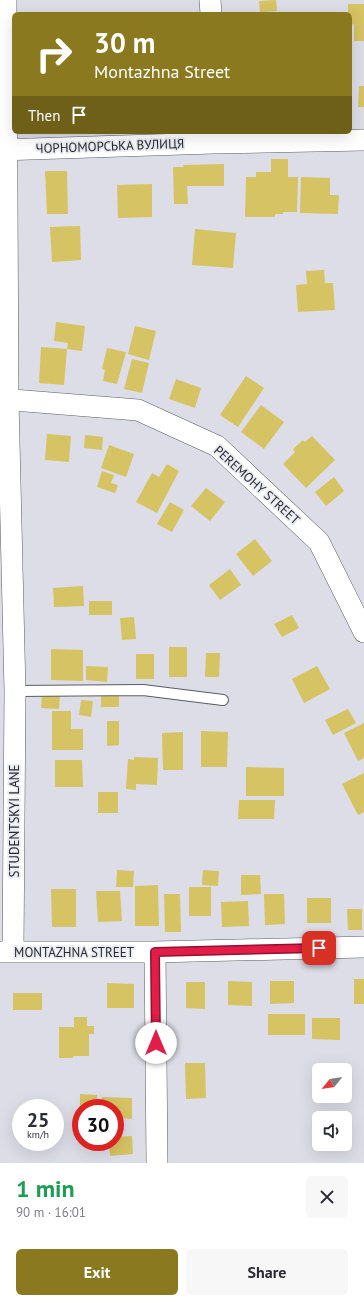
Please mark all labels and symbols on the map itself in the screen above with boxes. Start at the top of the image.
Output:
street label: ЧОРНОМОРСЬКА ВУЛИЦЯ [35,135,185,157]
street label: PEREMOHY STREET [210,442,304,528]
street label: STUDENTSKYI LANE [6,764,23,878]
pin [302,931,336,965]
street label: MONTAZHNA STREET [14,944,134,961]
position arrow [135,1022,177,1064]
north arrow [312,1063,352,1103]
speed limit sign: 30 [72,1099,124,1151]

